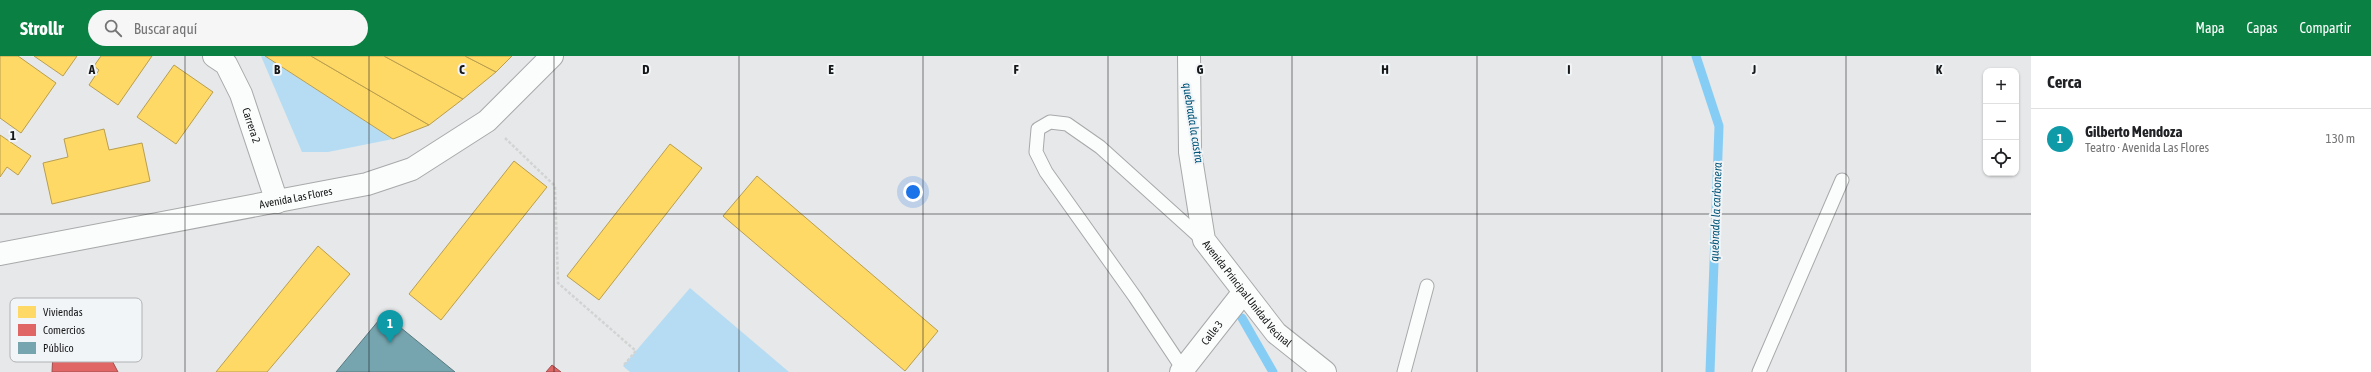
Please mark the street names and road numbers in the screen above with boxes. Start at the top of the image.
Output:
street label: Carrera 2 [240,106,263,145]
street label: Avenida Las Flores [258,185,333,210]
street label: Avenida Principal Unidad Vecinal [1200,238,1294,349]
street label: Calle 3 [1199,318,1225,347]

